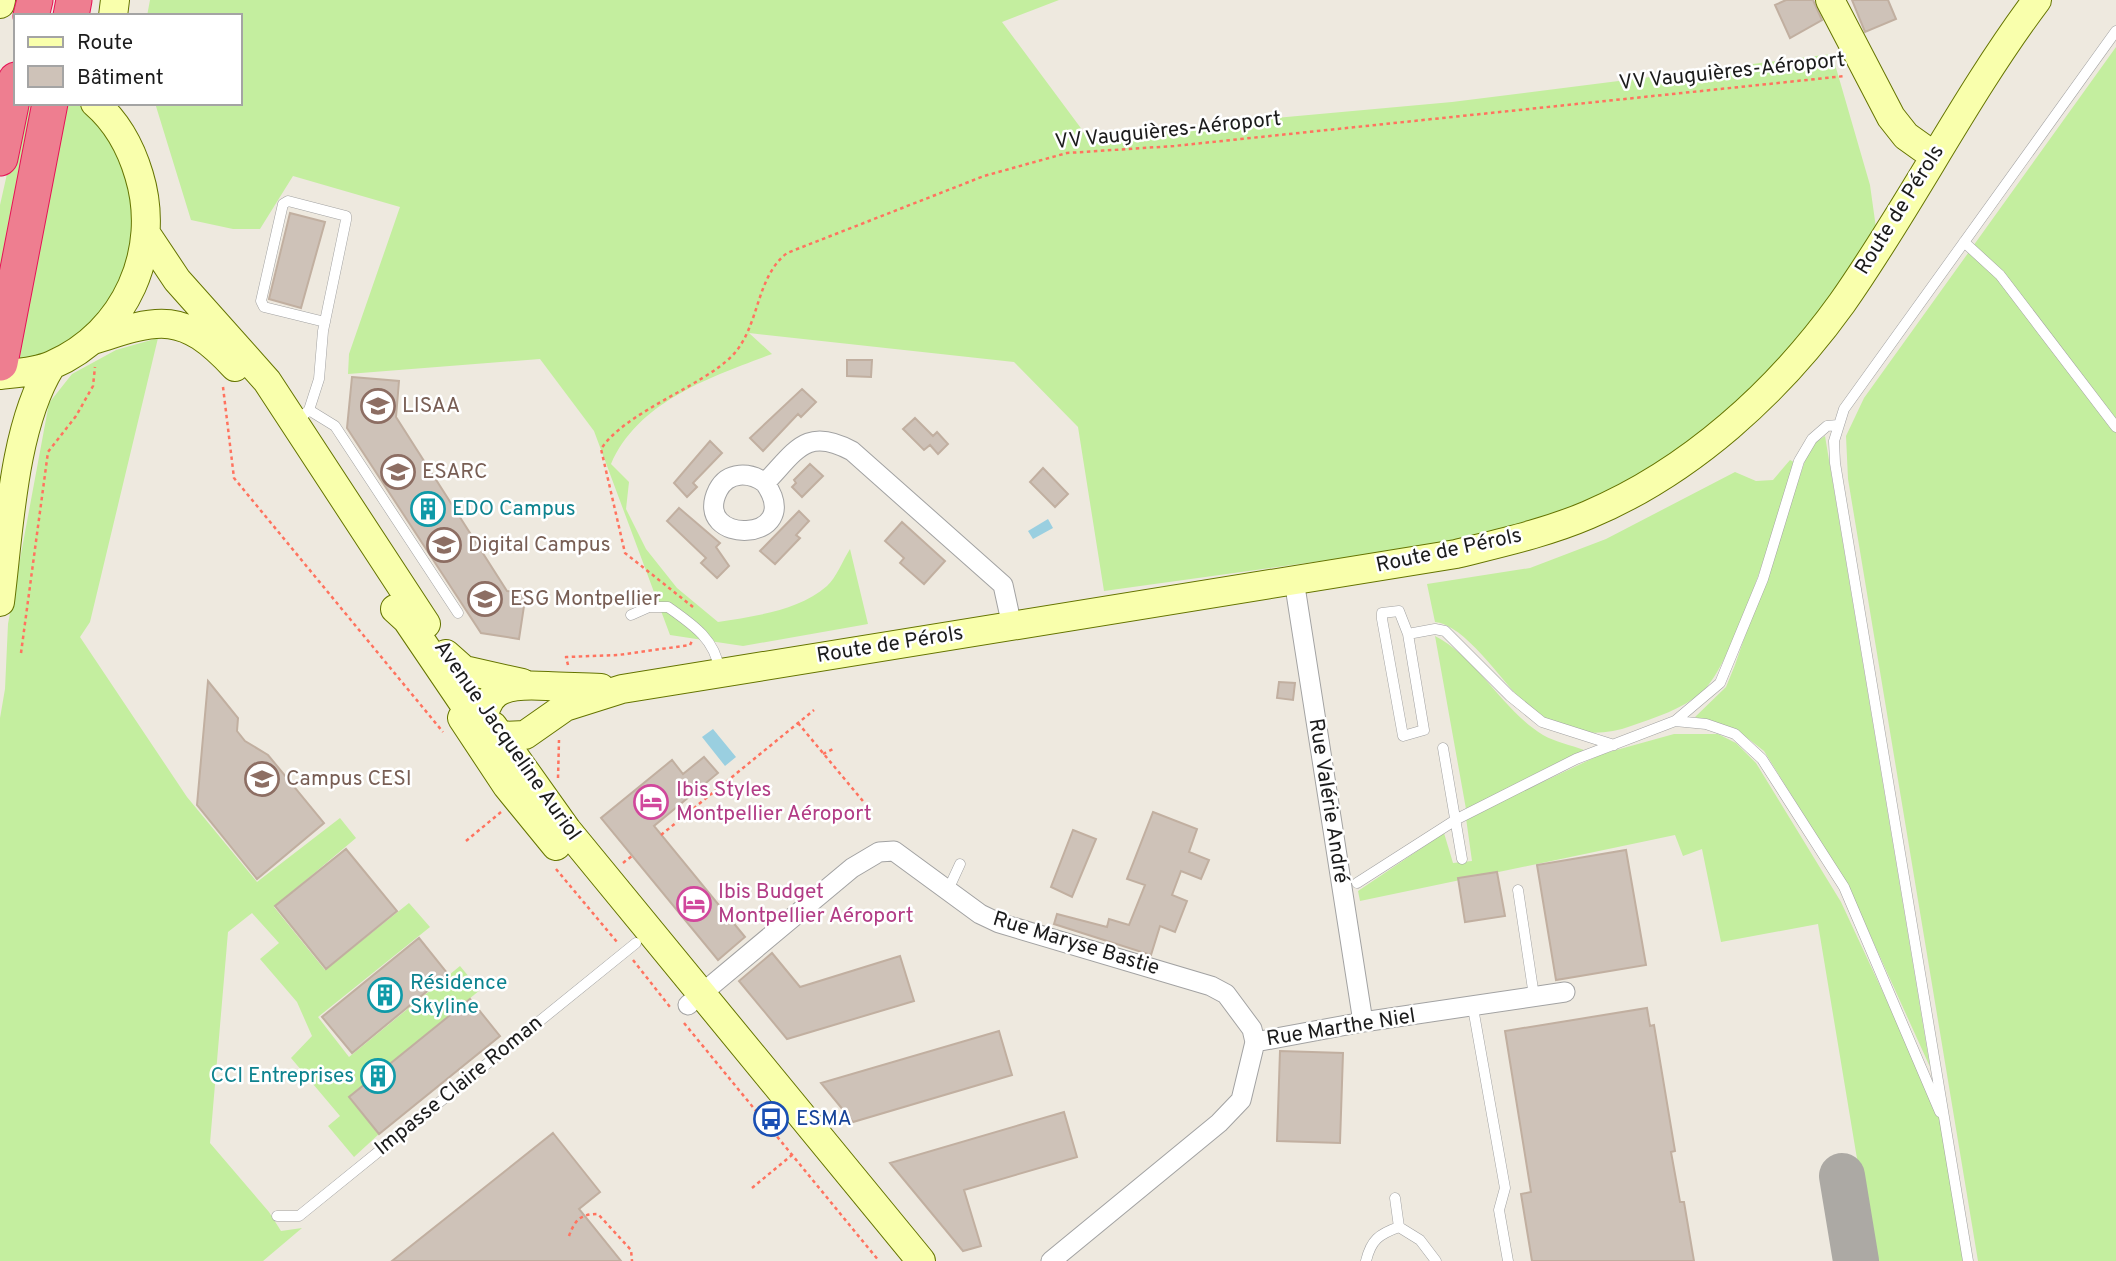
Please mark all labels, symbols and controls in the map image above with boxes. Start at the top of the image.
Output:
legend [14,14,242,105]
text: Route [77,30,133,57]
street label: VV Vauguières-Aéroport [1618,47,1846,97]
text: Bâtiment [77,65,164,92]
street label: VV Vauguières-Aéroport [1054,106,1282,156]
street label: Route de Pérols [1849,140,1951,280]
school or university icon: LISAA [359,387,397,425]
place label: LISAA [402,393,460,420]
school or university icon: ESARC [379,453,417,491]
place label: ESARC [422,459,488,486]
building icon: EDO Campus [409,490,447,528]
place label: EDO Campus [452,496,576,523]
street label: Route de Pérols [1374,522,1524,580]
school or university icon: Digital Campus [425,526,463,564]
place label: Digital Campus [468,532,611,559]
school or university icon: ESG Montpellier [466,580,504,618]
place label: ESG Montpellier [510,586,661,613]
street label: Route de Pérols [815,620,965,670]
street label: Avenue Jacqueline Auriol [428,636,586,846]
street label: Rue Valérie André [1302,717,1354,885]
school or university icon: Campus CESI [243,760,281,798]
place label: Campus CESI [286,766,412,793]
place label: Ibis Styles Montpellier Aéroport [676,777,872,828]
hotel icon: Ibis Styles Montpellier Aéroport [632,783,670,821]
place label: Ibis Budget Montpellier Aéroport [718,879,914,930]
hotel icon: Ibis Budget Montpellier Aéroport [675,885,713,923]
street label: Rue Maryse Bastie [989,906,1163,982]
place label: Résidence Skyline [410,970,507,1021]
building icon: Résidence Skyline [366,976,404,1014]
street label: Rue Marthe Niel [1265,1003,1417,1053]
street label: Impasse Claire Roman [370,1010,548,1162]
building icon: CCI Entreprises [359,1057,397,1095]
place label: CCI Entreprises [210,1063,354,1090]
bus stop icon: ESMA [752,1100,790,1138]
place label: ESMA [796,1106,852,1133]

